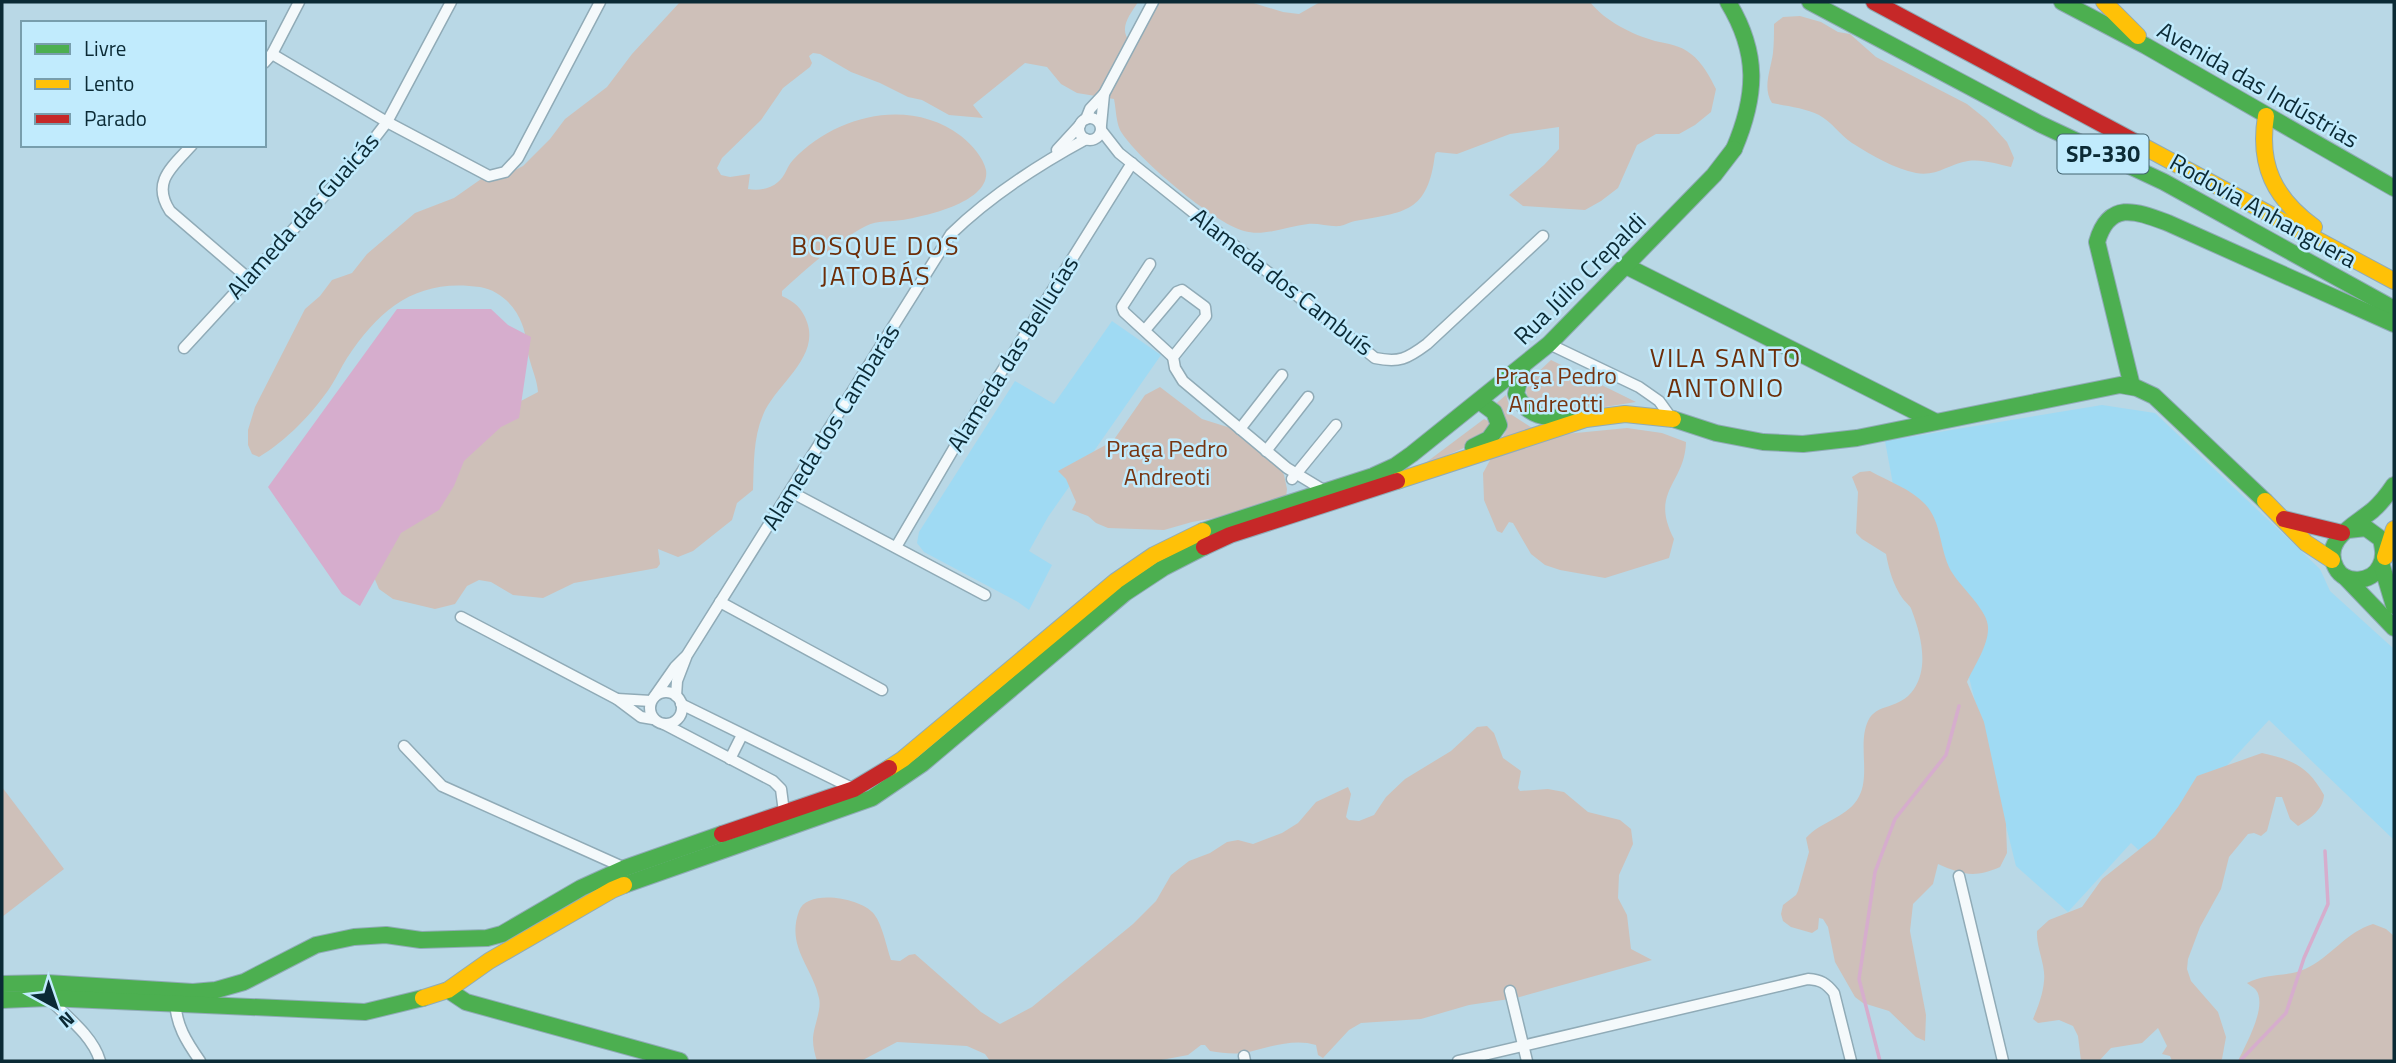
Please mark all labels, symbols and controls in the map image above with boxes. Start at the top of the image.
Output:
street label: Avenida das Indústrias [2151,12,2366,157]
legend [21,21,266,147]
text: Livre [84,32,126,64]
text: Lento [84,67,134,99]
text: Parado [84,102,147,134]
street label: Alameda das Guaicás [217,124,387,307]
road number: SP-330 [2058,134,2148,174]
street label: Rodovia Anhanguera [2163,144,2364,277]
street label: Alameda dos Cambuís [1184,198,1381,364]
street label: Rua Júlio Crepaldi [1505,204,1654,353]
district label: BOSQUE DOS JATOBÁS [791,226,961,295]
street label: Alameda das Bellucías [937,249,1087,458]
street label: Alameda dos Cambarás [752,316,908,537]
district label: VILA SANTO ANTONIO [1650,338,1802,407]
park label: Praça Pedro Andreotti [1495,357,1617,421]
park label: Praça Pedro Andreoti [1106,430,1228,494]
north arrow [21,972,91,1042]
text: N [53,1005,82,1036]

